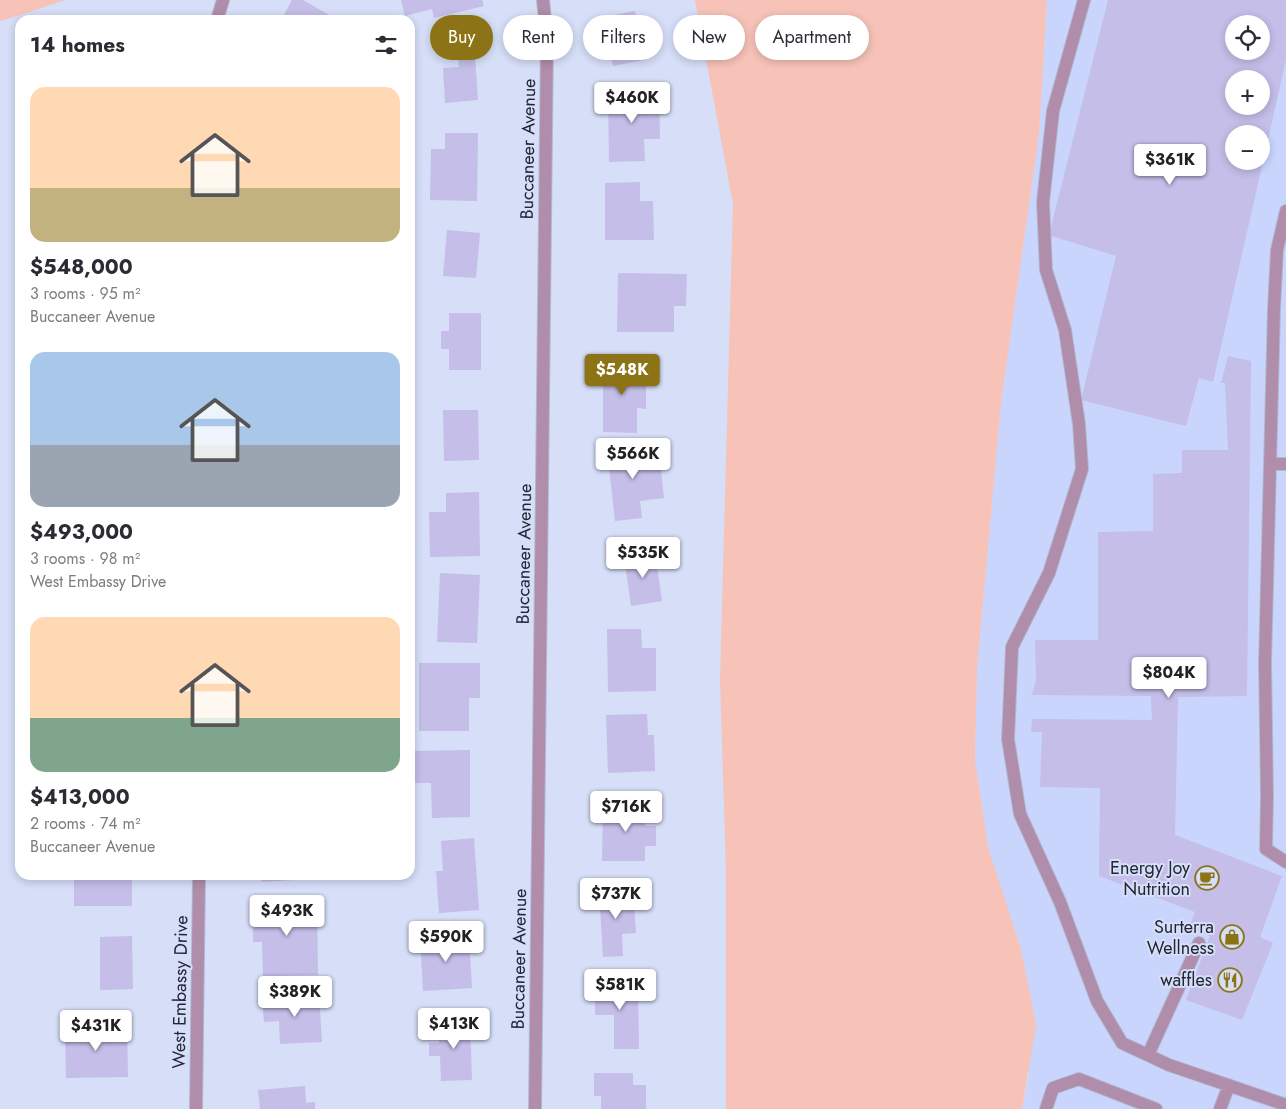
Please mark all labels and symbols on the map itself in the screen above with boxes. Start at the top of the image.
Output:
street label: Buccaneer Avenue [514,78,542,220]
pin: $460K [597,82,667,124]
pin: $361K [1135,144,1205,186]
pin: $548K [587,354,657,396]
pin: $566K [598,438,668,480]
street label: Buccaneer Avenue [510,483,538,625]
pin: $535K [608,536,678,579]
pin: $804K [1134,656,1204,699]
pin: $716K [591,790,661,833]
place label: Energy Joy Nutrition [1110,855,1190,902]
cafe icon: Energy Joy Nutrition [1194,865,1220,891]
pin: $737K [581,878,651,920]
street label: Buccaneer Avenue [505,888,533,1030]
pin: $493K [252,894,322,937]
place label: Surterra Wellness [1147,914,1214,961]
street label: West Embassy Drive [166,915,194,1069]
pin: $590K [411,920,481,963]
shop icon: Surterra Wellness [1219,924,1245,950]
place label: waffles [1160,967,1212,993]
restaurant icon: waffles [1217,967,1243,993]
pin: $581K [585,968,655,1011]
pin: $389K [260,976,330,1018]
pin: $413K [419,1008,489,1050]
pin: $431K [61,1010,131,1052]

